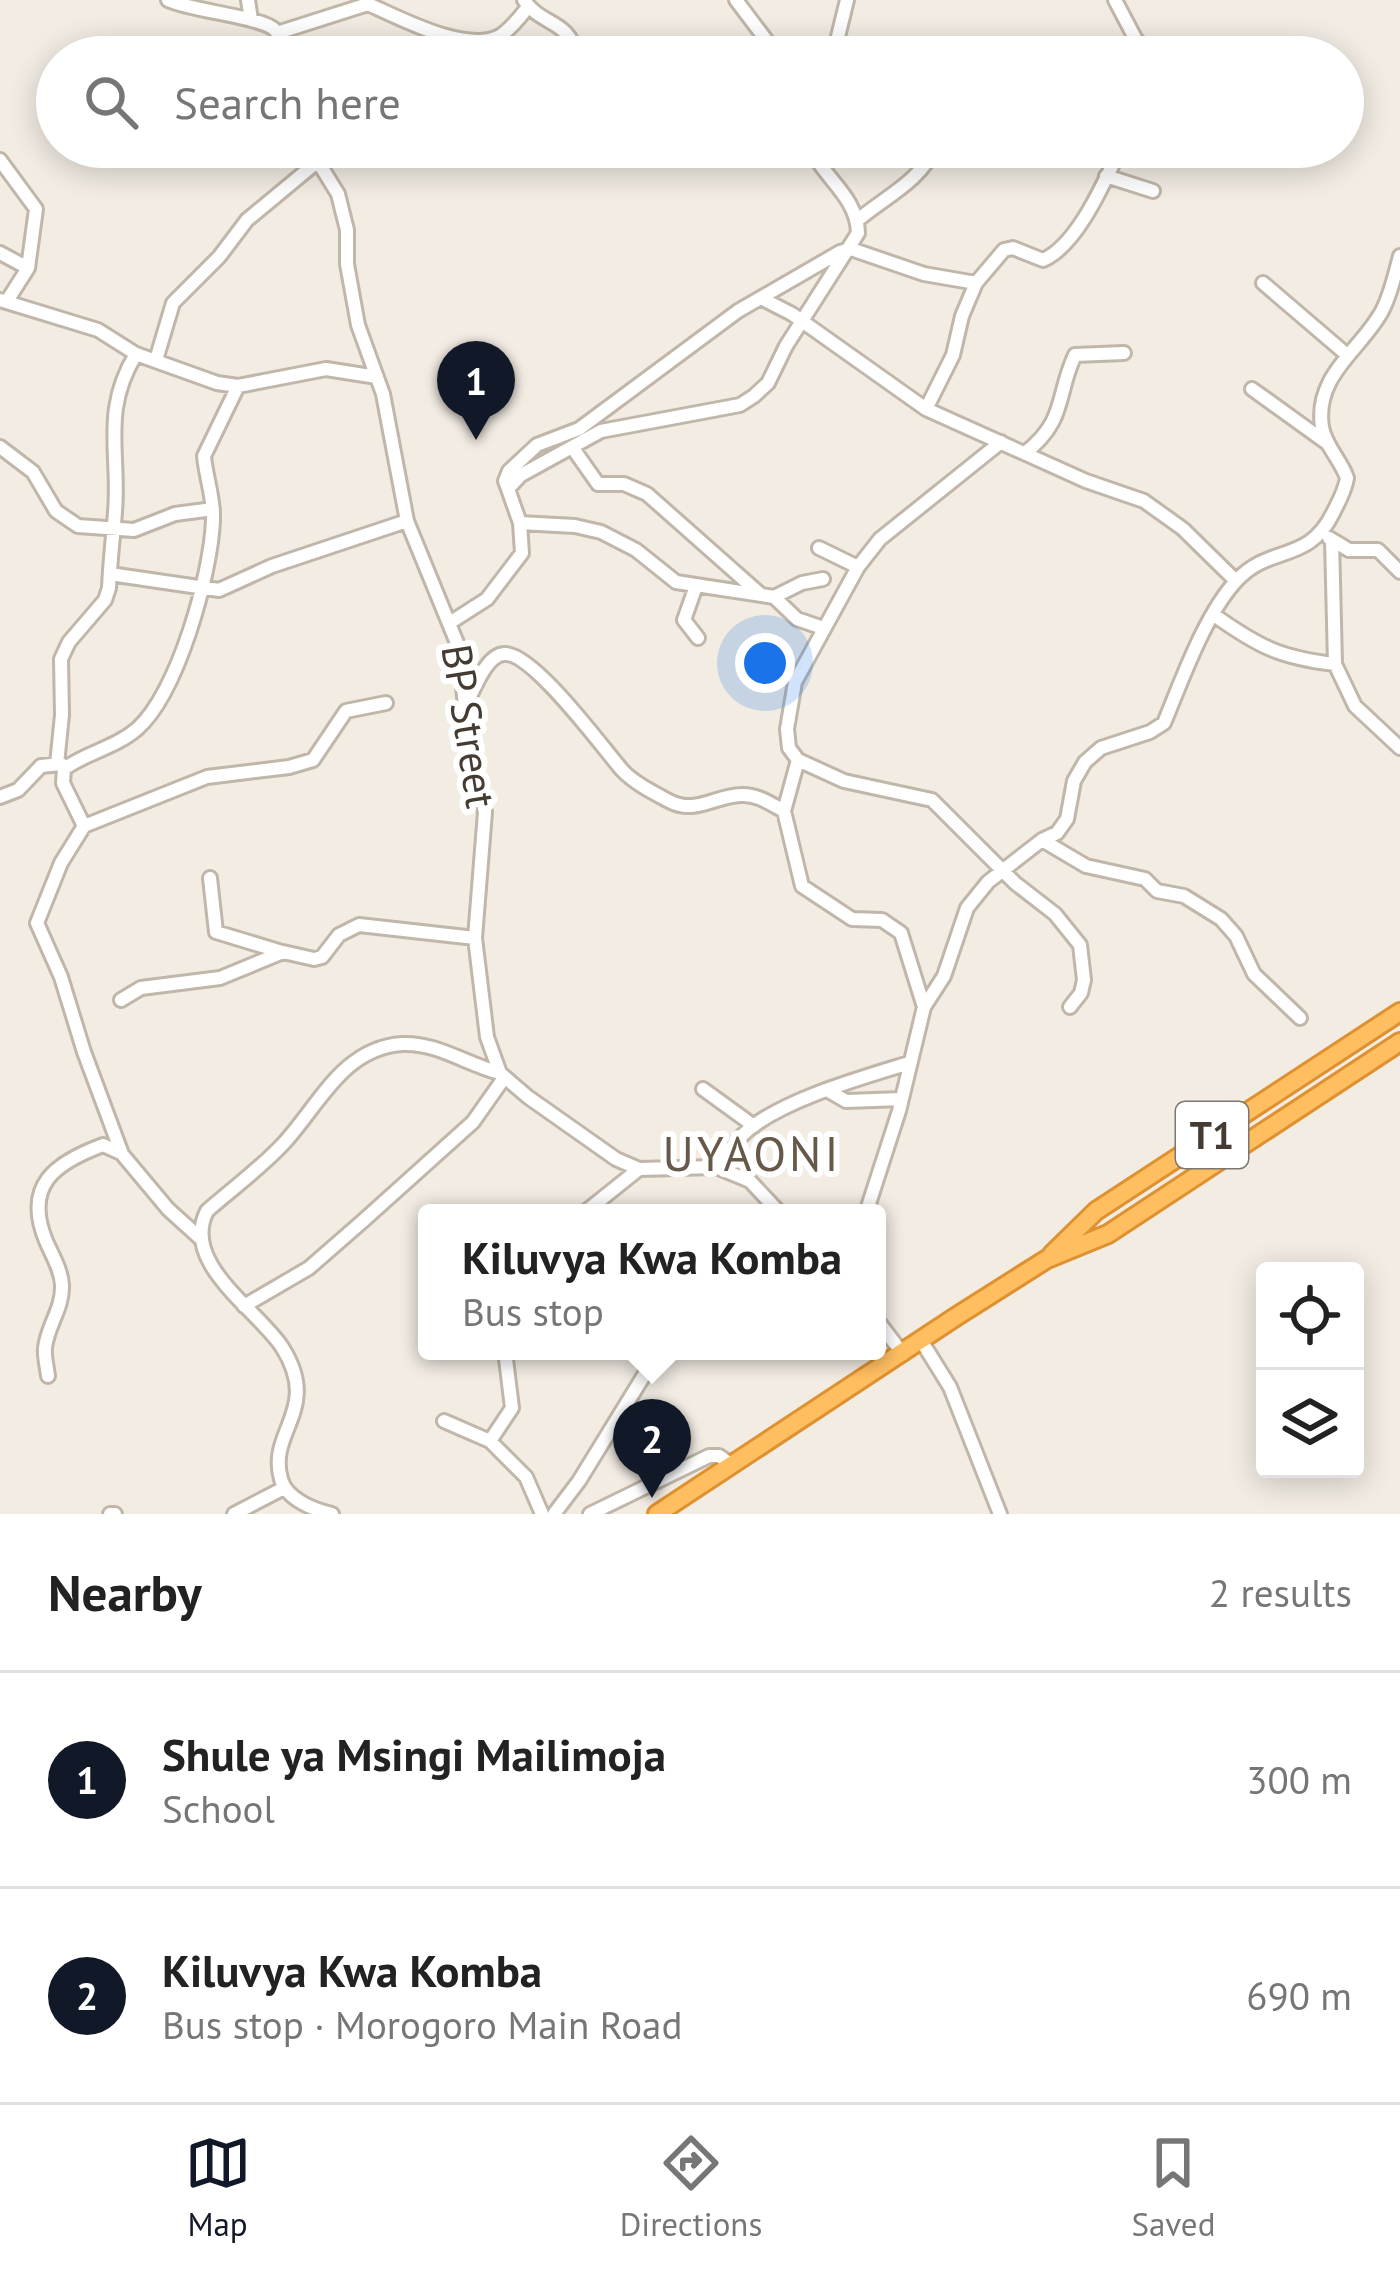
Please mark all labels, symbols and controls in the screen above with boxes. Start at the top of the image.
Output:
search box [36,36,1364,168]
icon: search [78,69,144,135]
text: Search here [174,73,401,131]
pin: 1 [437,341,515,440]
your location [735,633,795,693]
street label: BP Street [429,640,510,812]
road number: T1 [1176,1102,1248,1168]
district label: UYAONI [663,1122,841,1184]
popup [418,1204,886,1360]
text: Kiluvya Kwa Komba [462,1228,842,1286]
map controls [1256,1262,1364,1478]
button: locate [1256,1262,1364,1370]
text: Bus stop [462,1286,604,1337]
button: layers [1256,1370,1364,1478]
pin: 2 [613,1399,691,1498]
text: Nearby [48,1559,202,1625]
text: 2 results [1209,1567,1352,1618]
text: Shule ya Msingi Mailimoja [162,1725,666,1783]
text: 1 [76,1754,98,1805]
text: 300 m [1246,1754,1352,1805]
text: School [162,1783,275,1834]
text: Kiluvya Kwa Komba [162,1941,542,1999]
text: 2 [76,1970,98,2021]
text: 690 m [1246,1970,1352,2021]
text: Bus stop · Morogoro Main Road [162,1999,682,2050]
tab: Map [185,2130,251,2245]
tab: Directions [620,2130,762,2245]
tab: Saved [1131,2130,1215,2245]

